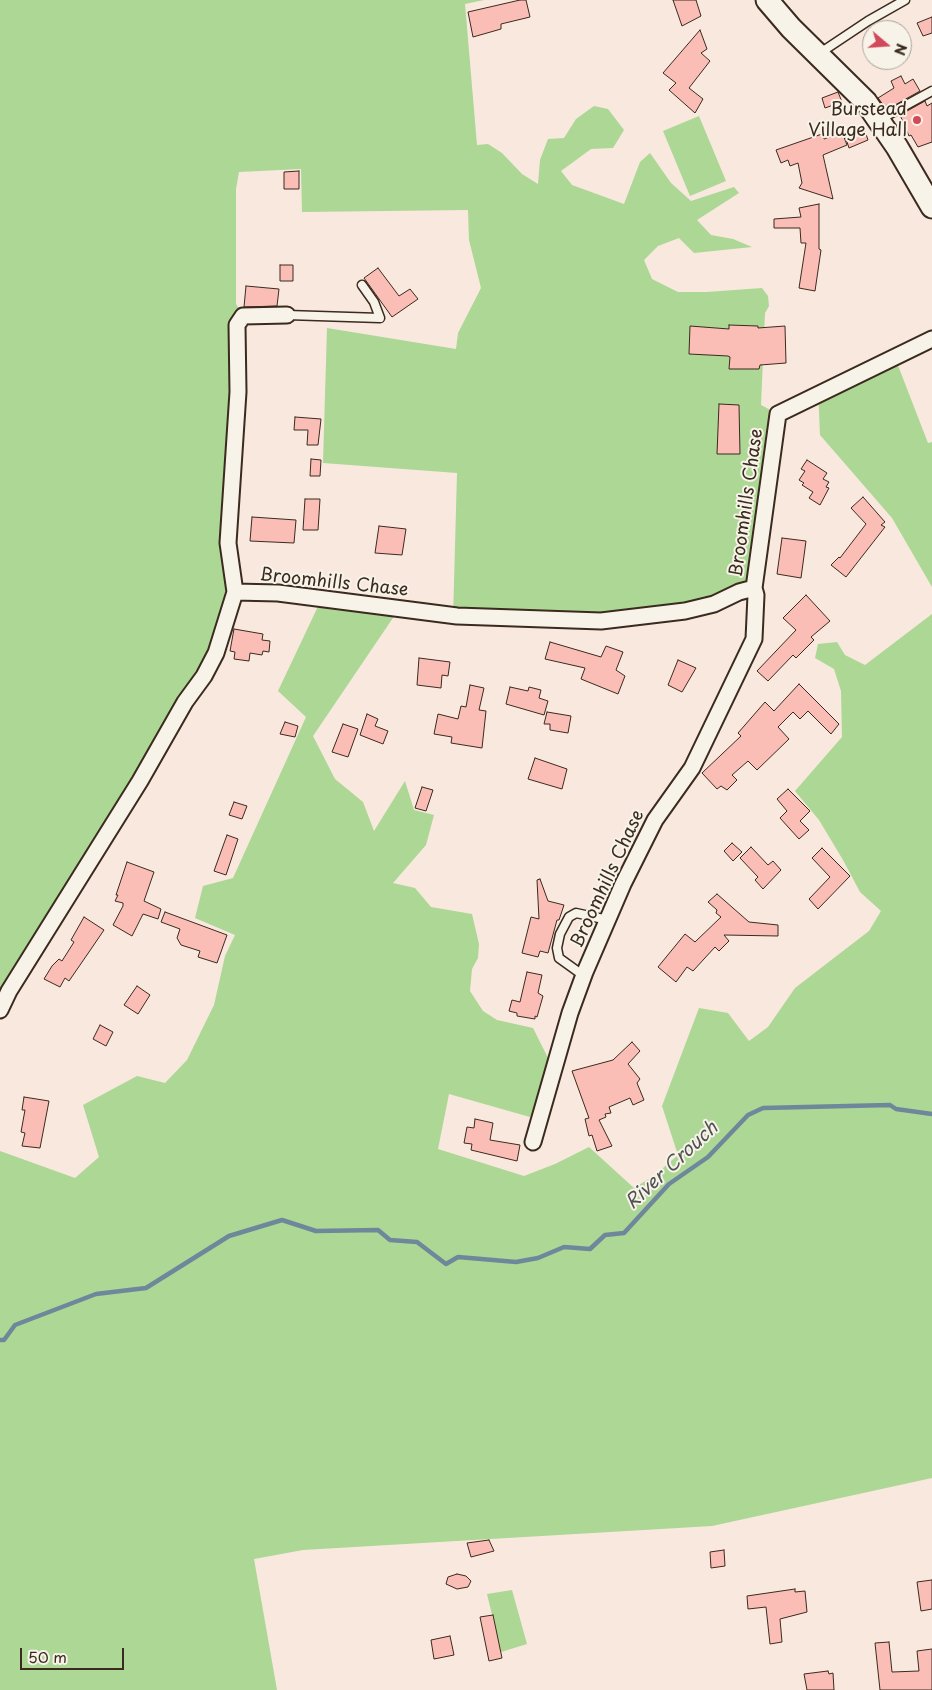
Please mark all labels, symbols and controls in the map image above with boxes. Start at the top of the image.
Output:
north arrow [862,20,912,70]
text: N [889,41,912,58]
place label: Burstead Village Hall [808,99,907,142]
marker: Burstead Village Hall [911,114,923,126]
street label: Broomhills Chase [726,427,768,579]
street label: Broomhills Chase [258,564,410,602]
street label: Broomhills Chase [567,807,649,951]
water label: River Crouch [621,1117,723,1215]
scale bar [22,1638,126,1670]
text: 50 m [28,1645,67,1668]

